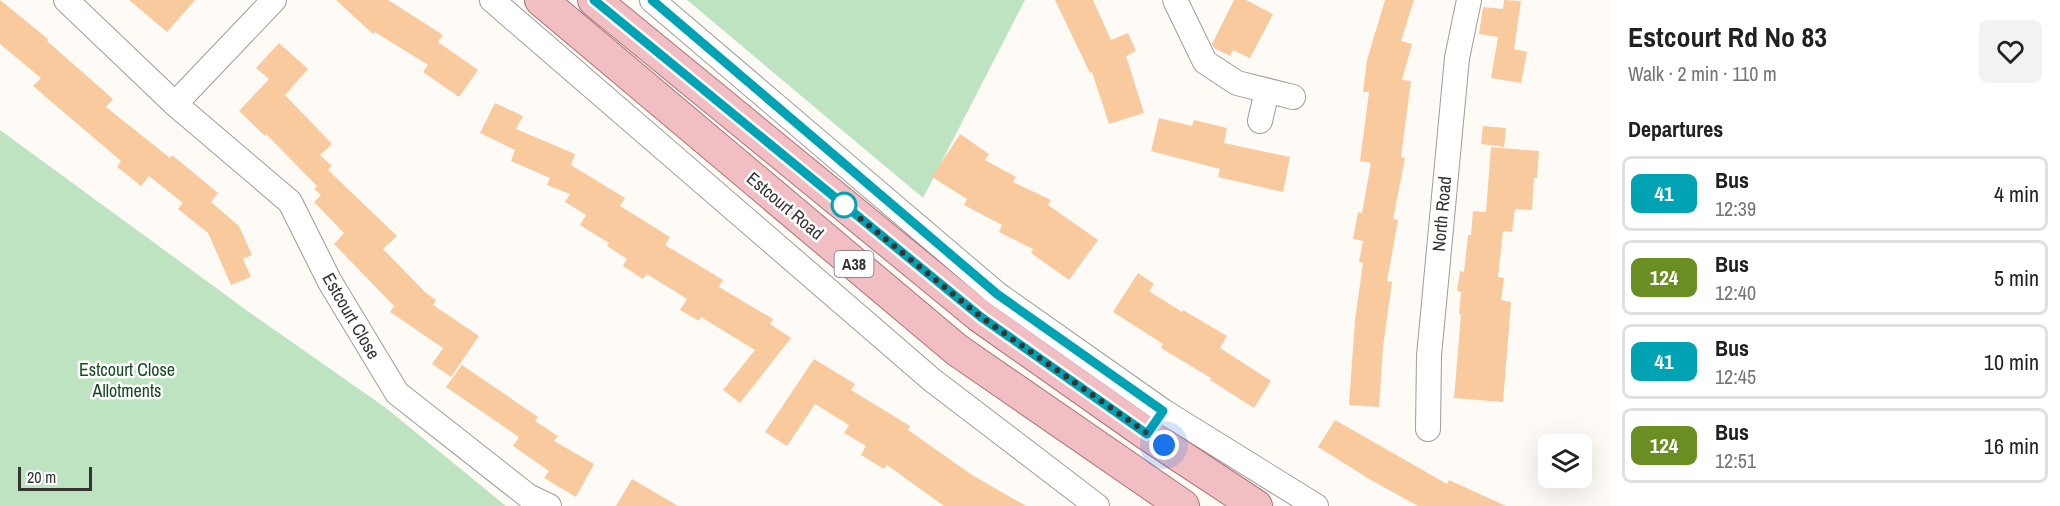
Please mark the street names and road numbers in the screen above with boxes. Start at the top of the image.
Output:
street label: Estcourt Road [741,166,829,245]
street label: North Road [1426,175,1457,253]
road number: A38 [834,251,874,277]
street label: Estcourt Close [317,268,386,364]

